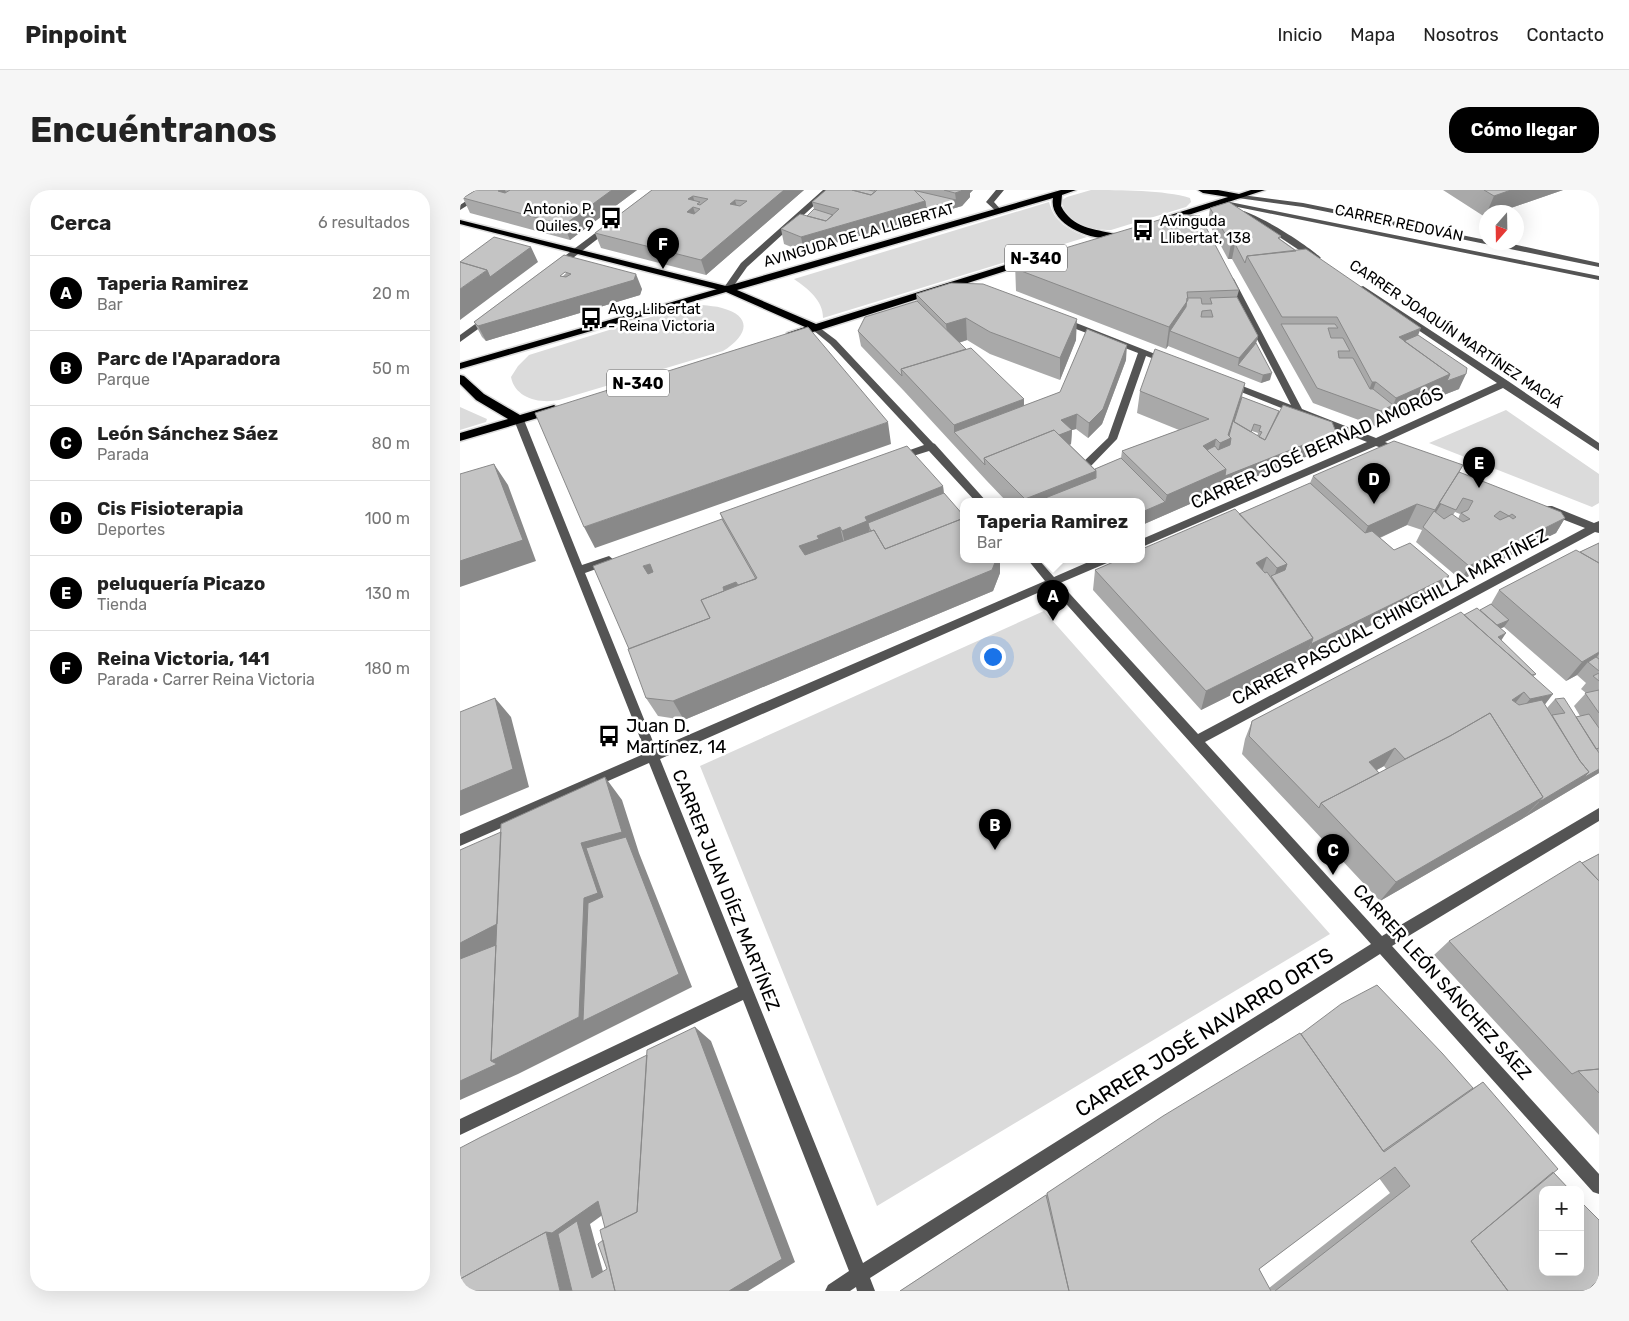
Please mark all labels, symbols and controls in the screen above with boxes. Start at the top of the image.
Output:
text: Pinpoint [25,21,127,49]
text: Inicio [1277,24,1322,46]
text: Mapa [1350,24,1395,46]
text: Nosotros [1423,24,1499,46]
text: Contacto [1527,24,1604,46]
button: Cómo llegar [1449,107,1599,153]
text: Encuéntranos [30,109,277,151]
street label: AVINGUDA DE LA LLIBERTAT [761,199,957,271]
place label: Antonio P. Quiles, 9 [523,200,594,235]
street label: CARRER REDOVÁN [1333,201,1465,245]
bus stop icon: Antonio P. Quiles, 9 [598,205,624,231]
north arrow [1479,205,1524,250]
text: Cerca [50,210,111,235]
place label: Avinguda Llibertat, 138 [1160,212,1251,247]
text: 6 resultados [318,213,410,232]
bus stop icon: Avinguda Llibertat, 138 [1130,217,1156,243]
pin: F [647,228,679,269]
road number: N-340 [1005,244,1067,272]
street label: CARRER JOAQUÍN MARTÍNEZ MACIÁ [1346,256,1566,412]
text: Taperia Ramirez [97,272,249,295]
text: A [60,284,72,303]
text: 20 m [372,284,410,303]
text: Bar [97,295,123,314]
place label: Avg. Llibertat - Reina Victoria [608,300,715,335]
bus stop icon: Avg. Llibertat - Reina Victoria [578,305,604,331]
text: Parc de l'Aparadora [97,347,281,370]
text: B [60,359,72,378]
text: 50 m [372,359,410,378]
text: Parque [97,370,150,389]
road number: N-340 [607,370,669,397]
street label: CARRER JOSÉ BERNAD AMORÓS [1187,382,1447,514]
text: León Sánchez Sáez [97,422,278,445]
text: C [60,434,72,453]
text: 80 m [372,434,410,453]
text: Parada [97,445,149,464]
pin: E [1463,447,1495,488]
pin: D [1358,463,1390,504]
text: Cis Fisioterapia [97,497,243,520]
popup [960,498,1145,563]
text: D [60,509,72,528]
text: 100 m [365,509,410,528]
text: Taperia Ramirez [977,510,1128,533]
text: Deportes [97,520,165,539]
street label: CARRER PASCUAL CHINCHILLA MARTÍNEZ [1228,524,1552,710]
text: Bar [977,533,1002,552]
text: peluquería Picazo [97,572,265,595]
pin: A [1037,580,1069,621]
text: E [61,584,71,603]
text: 130 m [365,584,410,603]
text: Tienda [97,595,147,614]
your location [980,644,1006,670]
text: Reina Victoria, 141 [97,647,270,670]
text: F [61,659,71,678]
text: 180 m [365,659,410,678]
text: Parada · Carrer Reina Victoria [97,670,315,689]
place label: Juan D. Martínez, 14 [626,715,726,758]
bus stop icon: Juan D. Martínez, 14 [596,723,622,749]
street label: CARRER JUAN DÍEZ MARTÍNEZ [667,766,785,1014]
pin: B [979,809,1011,850]
pin: C [1317,834,1349,875]
street label: CARRER LEÓN SÁNCHEZ SÁEZ [1348,880,1536,1085]
street label: CARRER JOSÉ NAVARRO ORTS [1070,942,1338,1122]
map controls [1539,1186,1584,1276]
button: + [1539,1186,1584,1231]
button: − [1539,1231,1584,1276]

